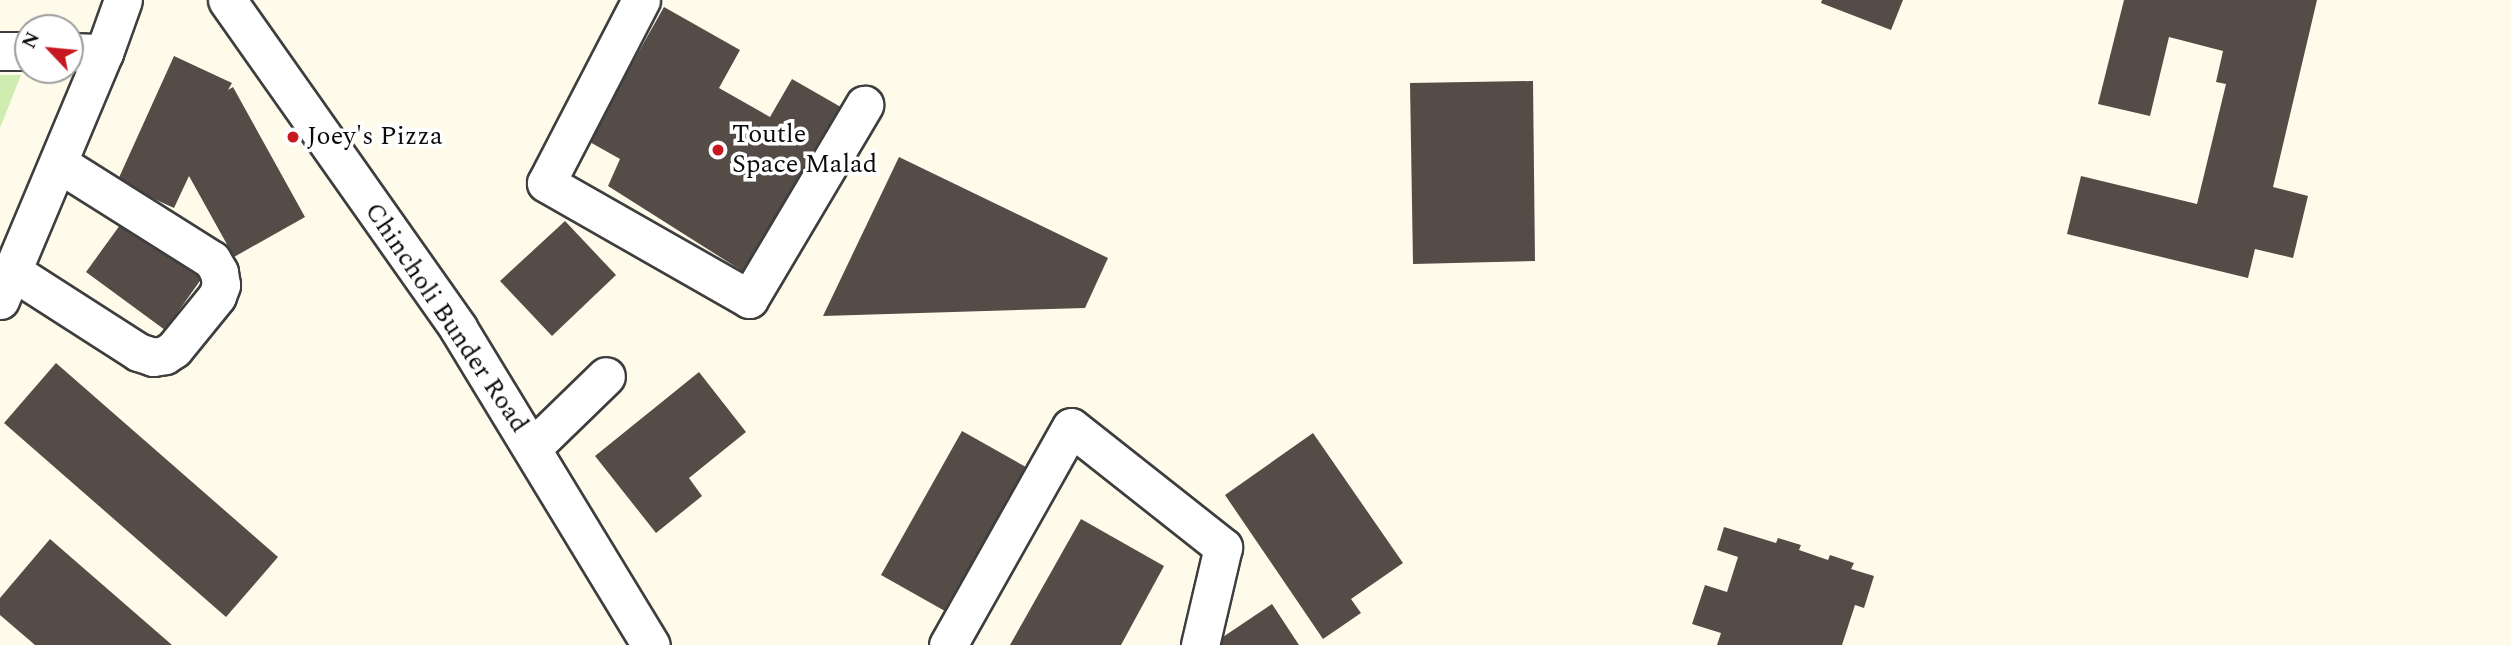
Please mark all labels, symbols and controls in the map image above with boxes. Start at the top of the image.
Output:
north arrow [14,14,84,84]
text: N [15,27,48,54]
place label: Toutle Space Malad [732,119,877,180]
place label: Joey's Pizza [307,121,443,153]
marker: Joey's Pizza [285,129,301,145]
marker: Toutle Space Malad [710,142,726,158]
street label: Chincholi Bunder Road [357,197,535,439]

